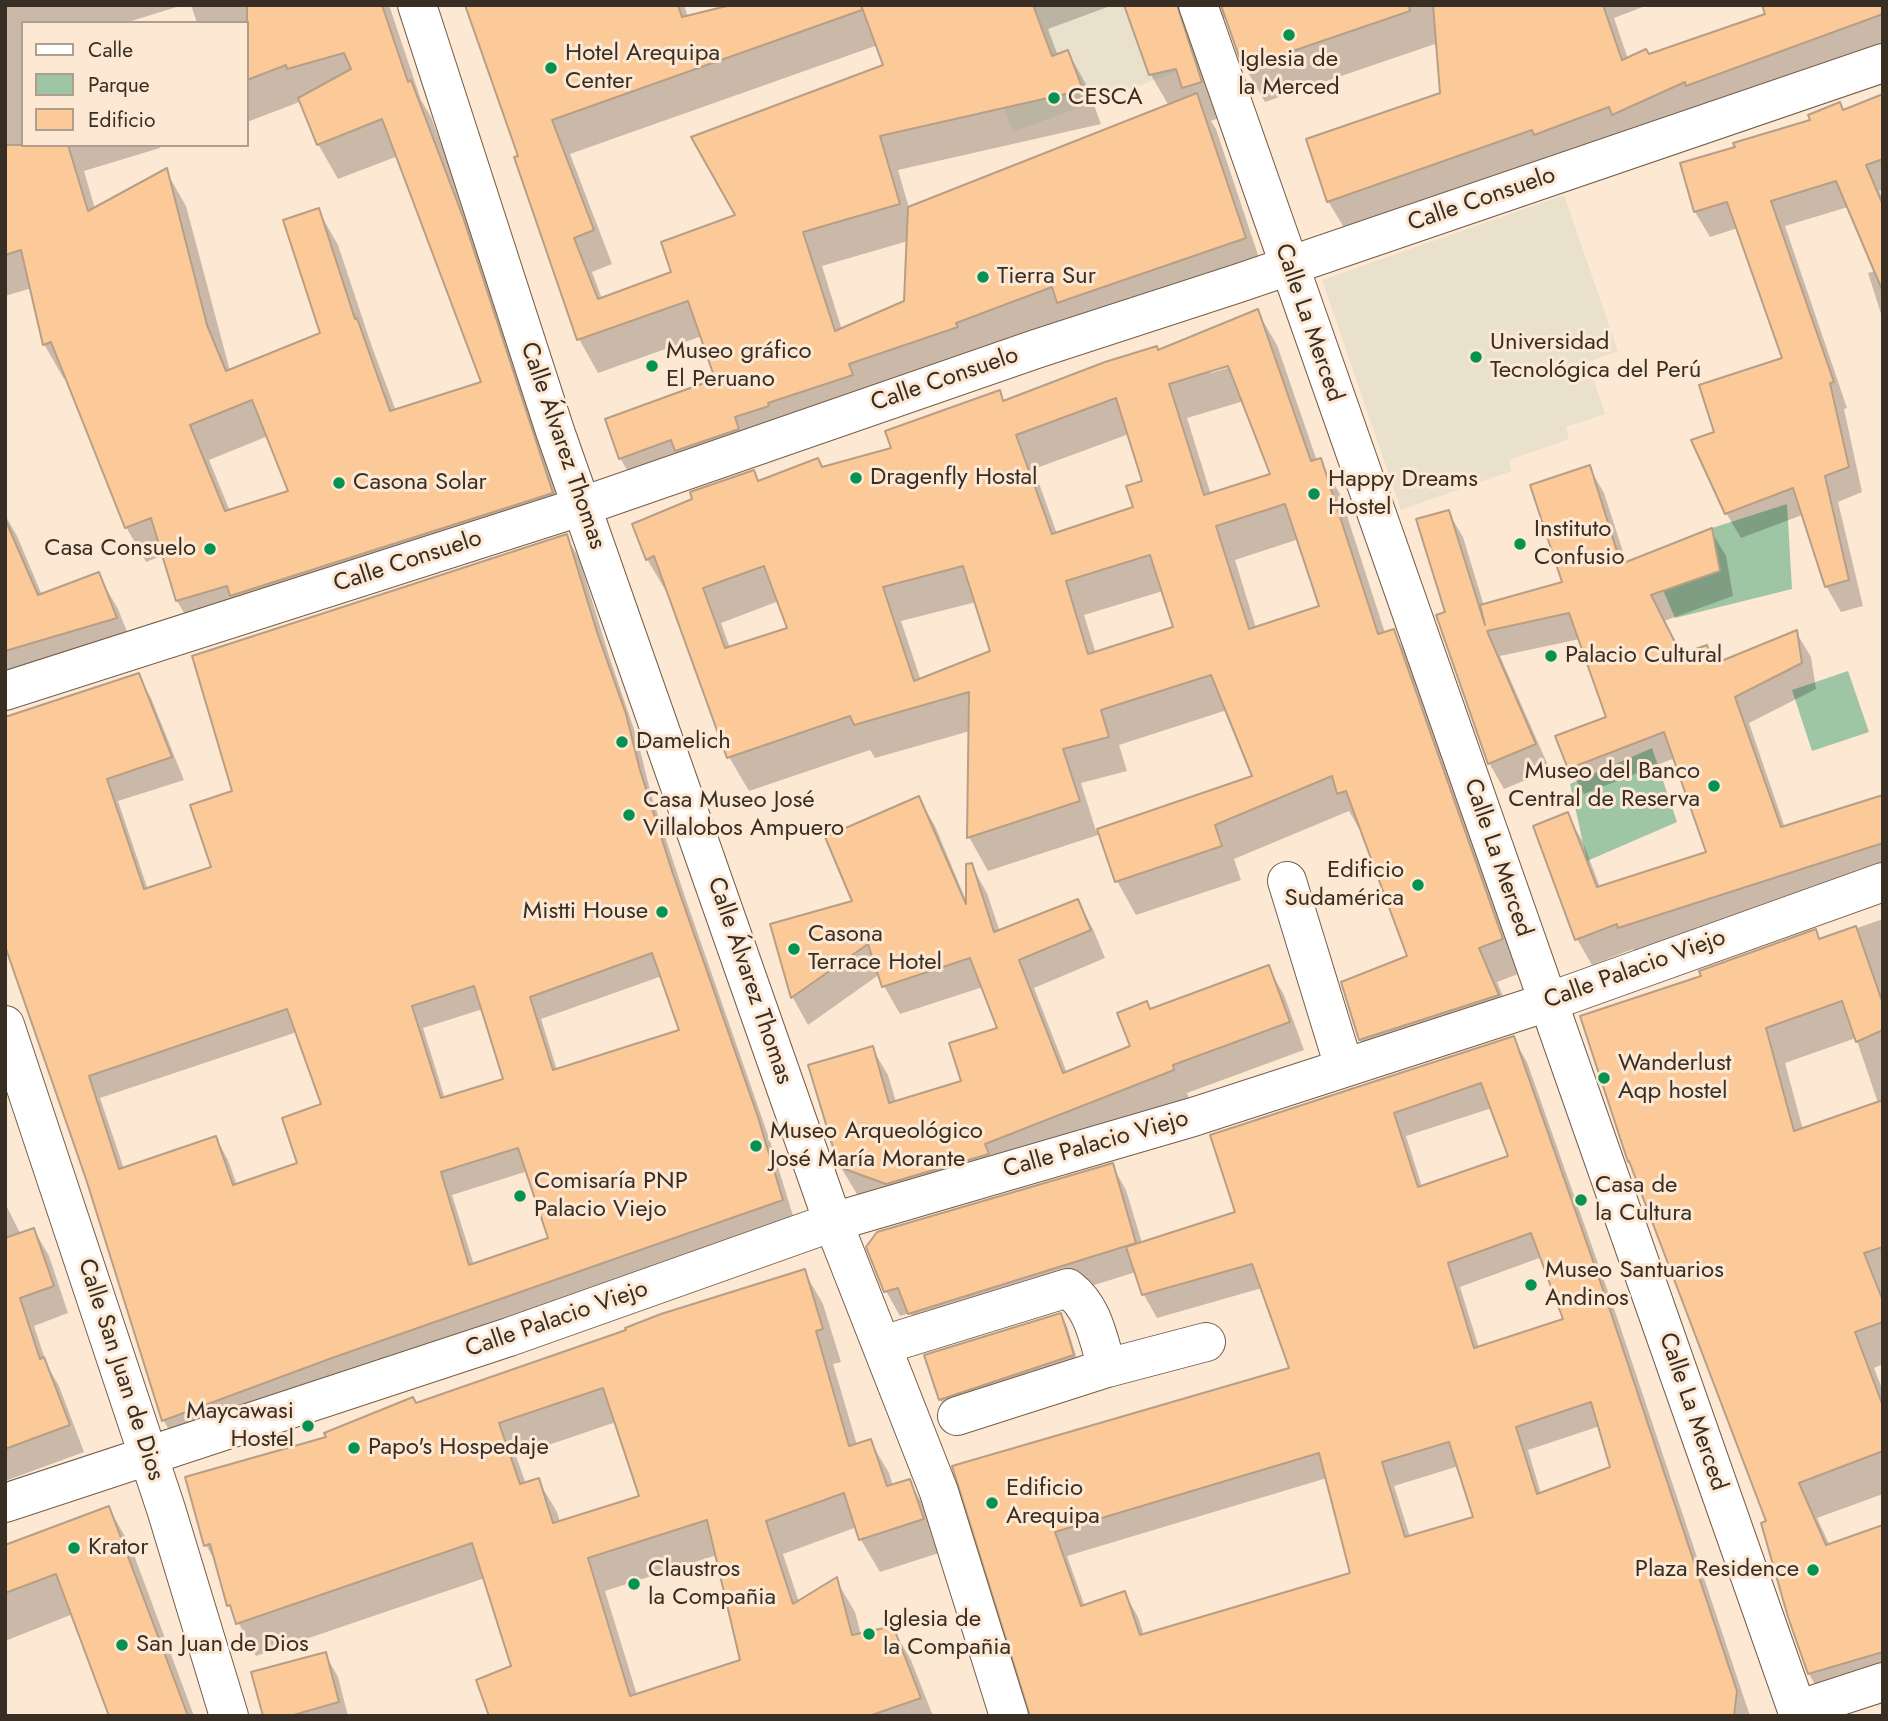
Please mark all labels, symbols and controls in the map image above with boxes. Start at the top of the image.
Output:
legend [21,21,248,147]
marker: Iglesia de la Merced [1281,27,1297,43]
text: Calle [88,35,133,65]
place label: Hotel Arequipa Center [565,40,720,96]
place label: Iglesia de la Merced [1238,46,1340,102]
marker: Hotel Arequipa Center [543,60,559,76]
text: Parque [88,70,150,100]
place label: CESCA [1068,84,1143,112]
marker: CESCA [1046,90,1062,106]
text: Edificio [88,105,155,135]
street label: Calle Consuelo [1405,161,1559,239]
street label: Calle La Merced [1267,240,1349,406]
place label: Tierra Sur [997,263,1096,291]
marker: Tierra Sur [975,269,991,285]
place label: Universidad Tecnológica del Perú [1490,329,1701,385]
place label: Museo gráfico El Peruano [666,338,812,394]
street label: Calle Álvarez Thomas [513,339,611,553]
street label: Calle Consuelo [868,341,1022,419]
marker: Universidad Tecnológica del Perú [1468,349,1484,365]
marker: Museo gráfico El Peruano [644,358,660,374]
place label: Dragenfly Hostal [870,464,1038,492]
place label: Happy Dreams Hostel [1328,466,1478,522]
place label: Casona Solar [353,469,487,497]
marker: Dragenfly Hostal [848,470,864,486]
marker: Casona Solar [331,475,347,491]
marker: Happy Dreams Hostel [1306,486,1322,502]
place label: Instituto Confusio [1534,516,1625,572]
street label: Calle Consuelo [330,525,486,599]
place label: Casa Consuelo [44,535,196,563]
marker: Instituto Confusio [1512,536,1528,552]
marker: Casa Consuelo [202,541,218,557]
place label: Palacio Cultural [1565,642,1722,670]
marker: Palacio Cultural [1543,648,1559,664]
place label: Damelich [636,728,731,756]
marker: Damelich [614,734,630,750]
place label: Museo del Banco Central de Reserva [1508,758,1700,814]
street label: Calle La Merced [1456,775,1538,941]
marker: Museo del Banco Central de Reserva [1706,778,1722,794]
place label: Casa Museo José Villalobos Ampuero [643,787,844,843]
marker: Casa Museo José Villalobos Ampuero [621,807,637,823]
place label: Edificio Sudamérica [1284,857,1404,913]
street label: Calle Álvarez Thomas [700,874,798,1088]
marker: Edificio Sudamérica [1410,877,1426,893]
place label: Mistti House [523,898,648,926]
marker: Mistti House [654,904,670,920]
place label: Casona Terrace Hotel [808,921,942,977]
street label: Calle Palacio Viejo [1540,924,1730,1016]
marker: Casona Terrace Hotel [786,941,802,957]
place label: Wanderlust Aqp hostel [1618,1050,1731,1106]
marker: Wanderlust Aqp hostel [1596,1070,1612,1086]
street label: Calle Palacio Viejo [1000,1105,1192,1185]
place label: Museo Arqueológico José María Morante [770,1118,983,1174]
marker: Museo Arqueológico José María Morante [748,1138,764,1154]
place label: Comisaría PNP Palacio Viejo [534,1168,688,1224]
place label: Casa de la Cultura [1595,1172,1692,1228]
marker: Comisaría PNP Palacio Viejo [512,1188,528,1204]
marker: Casa de la Cultura [1573,1192,1589,1208]
street label: Calle San Juan de Dios [71,1256,169,1484]
place label: Museo Santuarios Andinos [1545,1257,1724,1313]
street label: Calle Palacio Viejo [462,1275,652,1365]
marker: Museo Santuarios Andinos [1523,1277,1539,1293]
street label: Calle La Merced [1651,1329,1733,1495]
place label: Maycawasi Hostel [186,1398,294,1454]
marker: Maycawasi Hostel [300,1418,316,1434]
place label: Papo's Hospedaje [368,1434,549,1462]
marker: Papo's Hospedaje [346,1440,362,1456]
place label: Edificio Arequipa [1006,1475,1100,1531]
marker: Edificio Arequipa [984,1495,1000,1511]
place label: Krator [88,1534,148,1562]
marker: Krator [66,1540,82,1556]
place label: Claustros la Compañia [648,1556,776,1612]
place label: Plaza Residence [1635,1556,1799,1584]
marker: Plaza Residence [1805,1562,1821,1578]
marker: Claustros la Compañia [626,1576,642,1592]
place label: Iglesia de la Compañia [883,1606,1011,1662]
marker: Iglesia de la Compañia [861,1626,877,1642]
place label: San Juan de Dios [136,1631,309,1659]
marker: San Juan de Dios [114,1637,130,1653]

